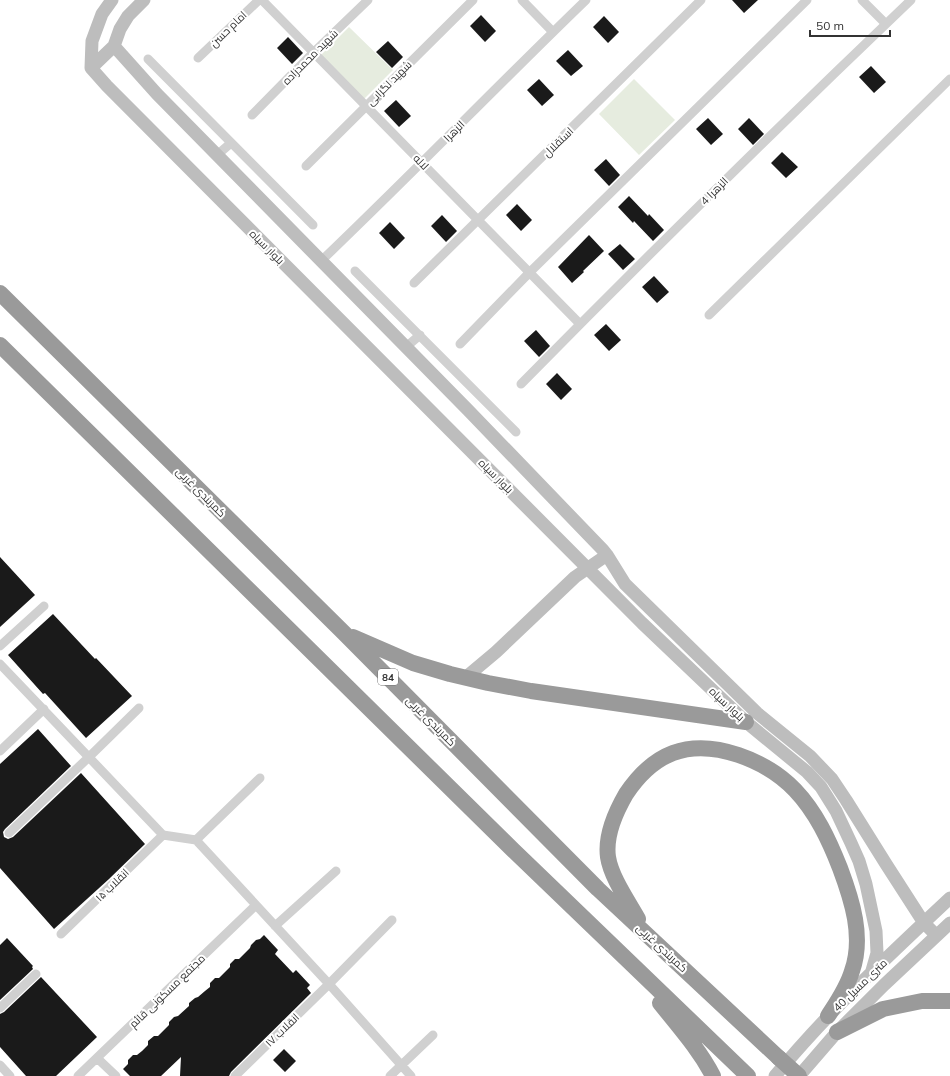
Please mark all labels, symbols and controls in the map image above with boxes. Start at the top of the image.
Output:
street label: امام حسن [207,8,250,51]
scale bar [810,12,890,38]
text: 50 m [816,18,844,33]
street label: شهید محمدزاده [279,26,341,88]
street label: شهید لگزایی [364,58,414,108]
street label: الزهرا [440,117,468,145]
street label: استقلال [540,124,576,160]
street label: لاله [410,151,432,173]
street label: الزهرا 4 [697,174,731,208]
street label: بلوار سپاه [247,227,287,267]
street label: بلوار سپاه [476,456,516,496]
street label: کمربندی غربی [173,464,229,520]
road number: 84 [378,669,398,685]
street label: بلوار سپاه [706,684,748,724]
street label: کمربندی غربی [403,693,459,749]
street label: انقلاب ۱۵ [92,866,132,904]
street label: کمربندی غربی [634,921,691,975]
street label: مجتمع مسکونی قائم [126,951,209,1031]
street label: 40 متری مسیل [830,956,890,1014]
street label: انقلاب ۱۷ [262,1010,302,1050]

